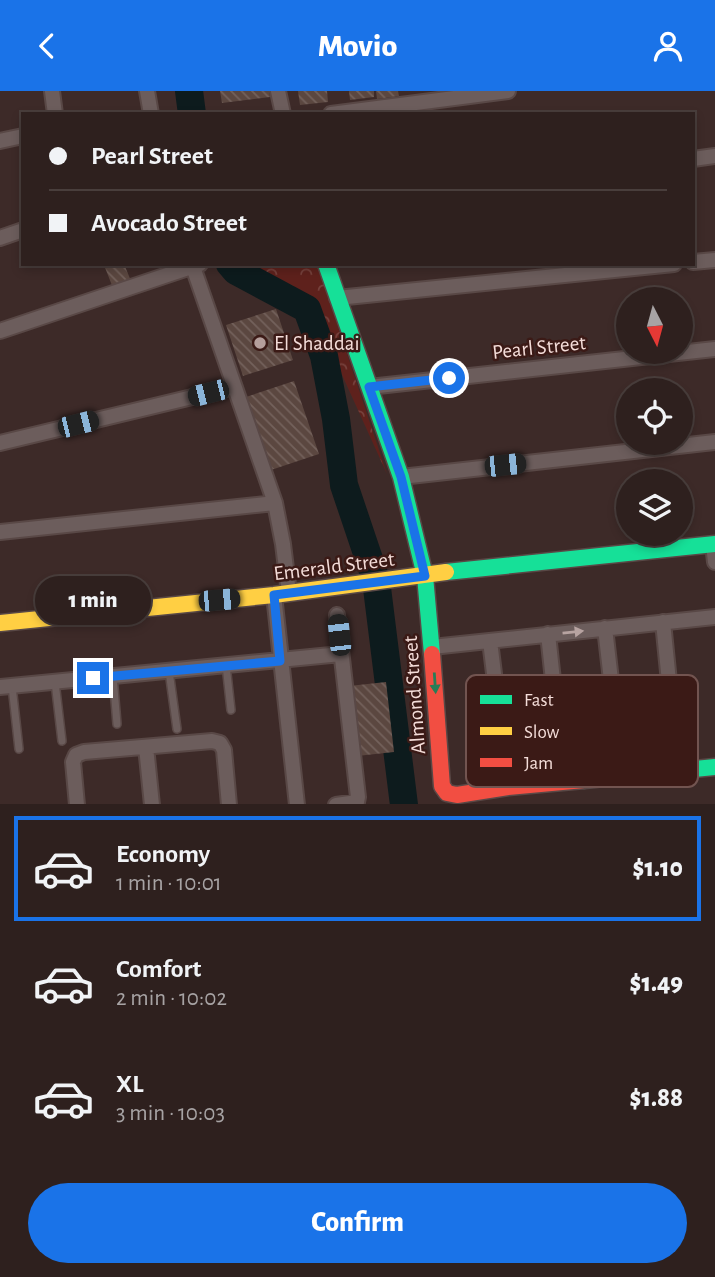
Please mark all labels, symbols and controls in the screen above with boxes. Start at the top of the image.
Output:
icon: back [28,27,66,65]
icon: person [649,27,687,65]
text: Movio [318,30,397,62]
text: Pearl Street [91,143,213,169]
text: Avocado Street [91,210,247,236]
north arrow [616,287,693,364]
map controls [616,287,693,546]
street label: Pearl Street [491,332,587,363]
place label: El Shaddai [274,333,360,354]
marker: El Shaddai [252,335,268,351]
route start [433,362,465,394]
car [186,378,231,408]
button: locate [616,378,693,455]
car [56,409,101,439]
car [484,452,527,478]
button: layers [616,469,693,546]
street label: Emerald Street [272,549,396,584]
callout: 1 min [35,577,151,625]
car [198,588,241,612]
text: 1 min [69,589,117,612]
car [327,613,352,657]
one-way arrow [563,626,585,637]
street label: Almond Street [400,635,429,755]
route end [77,662,109,694]
one-way arrow [430,673,441,695]
legend [466,675,698,787]
text: Fast [524,691,554,710]
text: Slow [524,723,560,742]
text: Jam [524,754,553,773]
icon: car [32,837,95,900]
text: Economy [116,841,210,867]
text: $1.10 [633,855,683,881]
text: 1 min · 10:01 [116,872,222,895]
icon: car [32,952,95,1015]
text: Comfort [116,956,201,982]
text: $1.49 [630,970,683,996]
text: 2 min · 10:02 [116,987,227,1010]
icon: car [32,1067,95,1130]
text: XL [116,1071,143,1097]
text: $1.88 [629,1085,683,1111]
text: 3 min · 10:03 [116,1102,225,1125]
button: Confirm [28,1183,687,1263]

